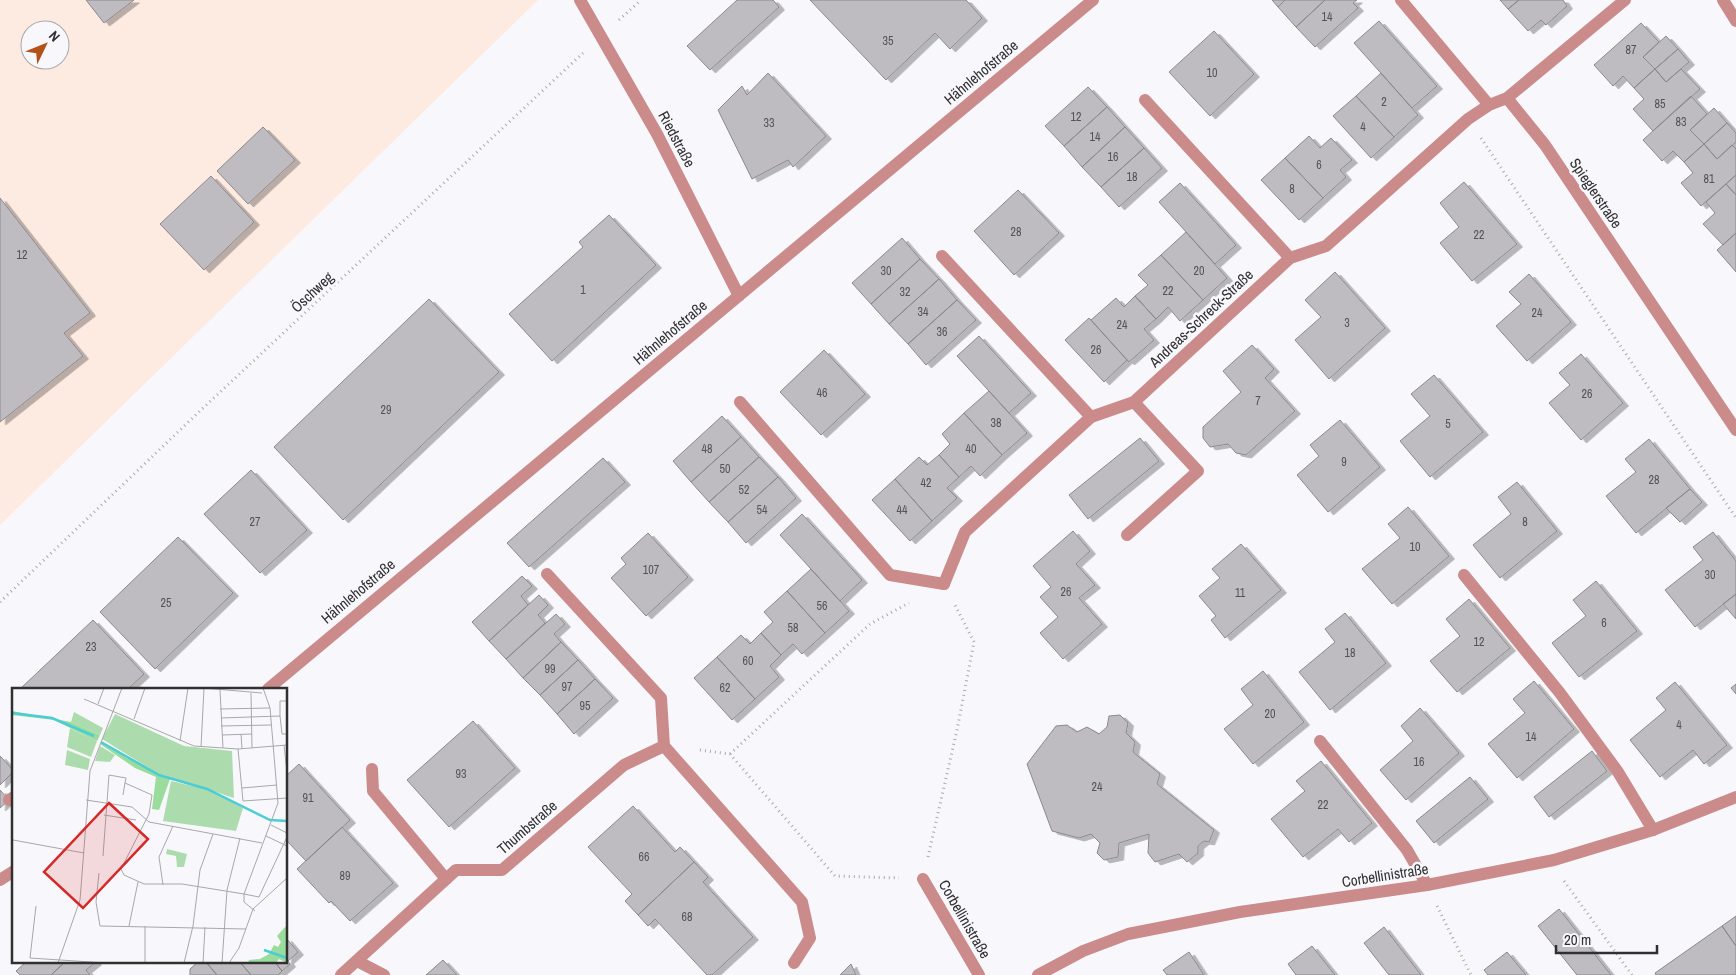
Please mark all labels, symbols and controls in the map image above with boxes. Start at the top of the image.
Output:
house number: 14 [1322,9,1333,25]
north arrow [20,20,70,70]
text: N [45,27,64,45]
house number: 35 [883,33,894,49]
street label: Hähnlehofstraße [939,35,1023,109]
house number: 87 [1626,42,1637,58]
house number: 10 [1207,65,1217,81]
house number: 2 [1381,94,1387,110]
house number: 85 [1655,96,1666,112]
street label: Riedstraße [653,107,701,171]
house number: 12 [1071,109,1081,125]
house number: 83 [1676,114,1686,130]
house number: 33 [764,115,774,131]
house number: 4 [1360,119,1366,135]
house number: 14 [1090,129,1101,145]
house number: 16 [1108,149,1118,165]
street label: Spieglerstraße [1565,154,1627,232]
house number: 6 [1316,157,1322,173]
house number: 18 [1127,169,1137,185]
house number: 81 [1704,171,1715,187]
house number: 8 [1289,181,1295,197]
house number: 28 [1011,224,1021,240]
house number: 22 [1474,227,1484,243]
house number: 12 [17,247,27,263]
house number: 30 [881,263,891,279]
house number: 20 [1194,263,1204,279]
street label: Andreas-Schreck-Straße [1144,264,1258,373]
street label: Öschweg [286,267,338,317]
house number: 1 [580,282,586,298]
house number: 22 [1163,283,1173,299]
house number: 32 [900,284,910,300]
street label: Hähnlehofstraße [628,295,712,369]
house number: 34 [918,304,929,320]
house number: 24 [1532,305,1543,321]
house number: 3 [1344,315,1350,331]
house number: 24 [1117,317,1128,333]
house number: 36 [937,324,947,340]
house number: 26 [1091,342,1101,358]
house number: 46 [817,385,827,401]
house number: 26 [1582,386,1592,402]
house number: 7 [1255,393,1261,409]
house number: 29 [381,402,391,418]
house number: 38 [991,415,1001,431]
house number: 5 [1445,416,1451,432]
house number: 48 [702,441,712,457]
house number: 40 [966,441,976,457]
house number: 9 [1341,454,1347,470]
house number: 50 [720,461,730,477]
house number: 28 [1649,472,1659,488]
house number: 42 [921,475,931,491]
house number: 52 [739,482,749,498]
house number: 54 [757,502,768,518]
house number: 44 [897,502,908,518]
house number: 27 [250,514,261,530]
house number: 8 [1522,514,1528,530]
house number: 10 [1410,539,1420,555]
street label: Hähnlehofstraße [316,554,400,628]
house number: 107 [643,562,660,578]
house number: 30 [1705,567,1715,583]
house number: 26 [1061,584,1071,600]
house number: 11 [1235,585,1246,601]
house number: 25 [161,595,172,611]
house number: 56 [817,598,827,614]
house number: 6 [1601,615,1607,631]
house number: 58 [788,620,798,636]
house number: 12 [1474,634,1484,650]
house number: 23 [86,639,96,655]
house number: 18 [1345,645,1355,661]
house number: 60 [743,653,753,669]
house number: 99 [545,661,555,677]
house number: 97 [562,679,573,695]
house number: 62 [720,680,730,696]
inset map [12,688,288,962]
house number: 95 [580,698,591,714]
house number: 20 [1265,706,1275,722]
house number: 4 [1676,717,1682,733]
house number: 14 [1526,729,1537,745]
house number: 16 [1414,754,1424,770]
house number: 93 [456,766,466,782]
house number: 24 [1092,779,1103,795]
house number: 91 [303,790,314,806]
street label: Thumbstraße [493,795,562,859]
house number: 22 [1318,797,1328,813]
house number: 66 [639,849,649,865]
street label: Corbellinistraße [1340,858,1430,892]
house number: 89 [340,868,350,884]
street label: Corbellinistraße [934,876,996,962]
house number: 68 [682,909,692,925]
scale bar [1556,922,1657,954]
text: 20 m [1564,929,1591,950]

